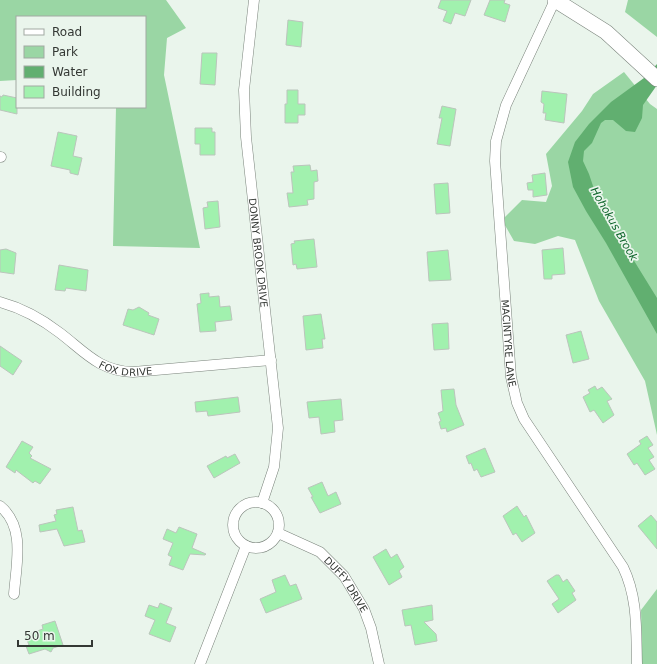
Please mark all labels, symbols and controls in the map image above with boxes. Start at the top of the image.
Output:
legend [16,16,146,108]
text: Road [52,25,82,39]
text: Park [52,45,78,59]
text: Water [52,65,88,79]
text: Building [52,85,101,99]
water label: Hohokus Brook [588,185,641,264]
street label: DONNY BROOK DRIVE [247,197,270,308]
street label: MACINTYRE LANE [500,299,519,388]
street label: FOX DRIVE [97,358,153,378]
street label: DUFFY DRIVE [322,554,370,614]
scale bar [18,622,92,648]
text: 50 m [24,629,55,643]

